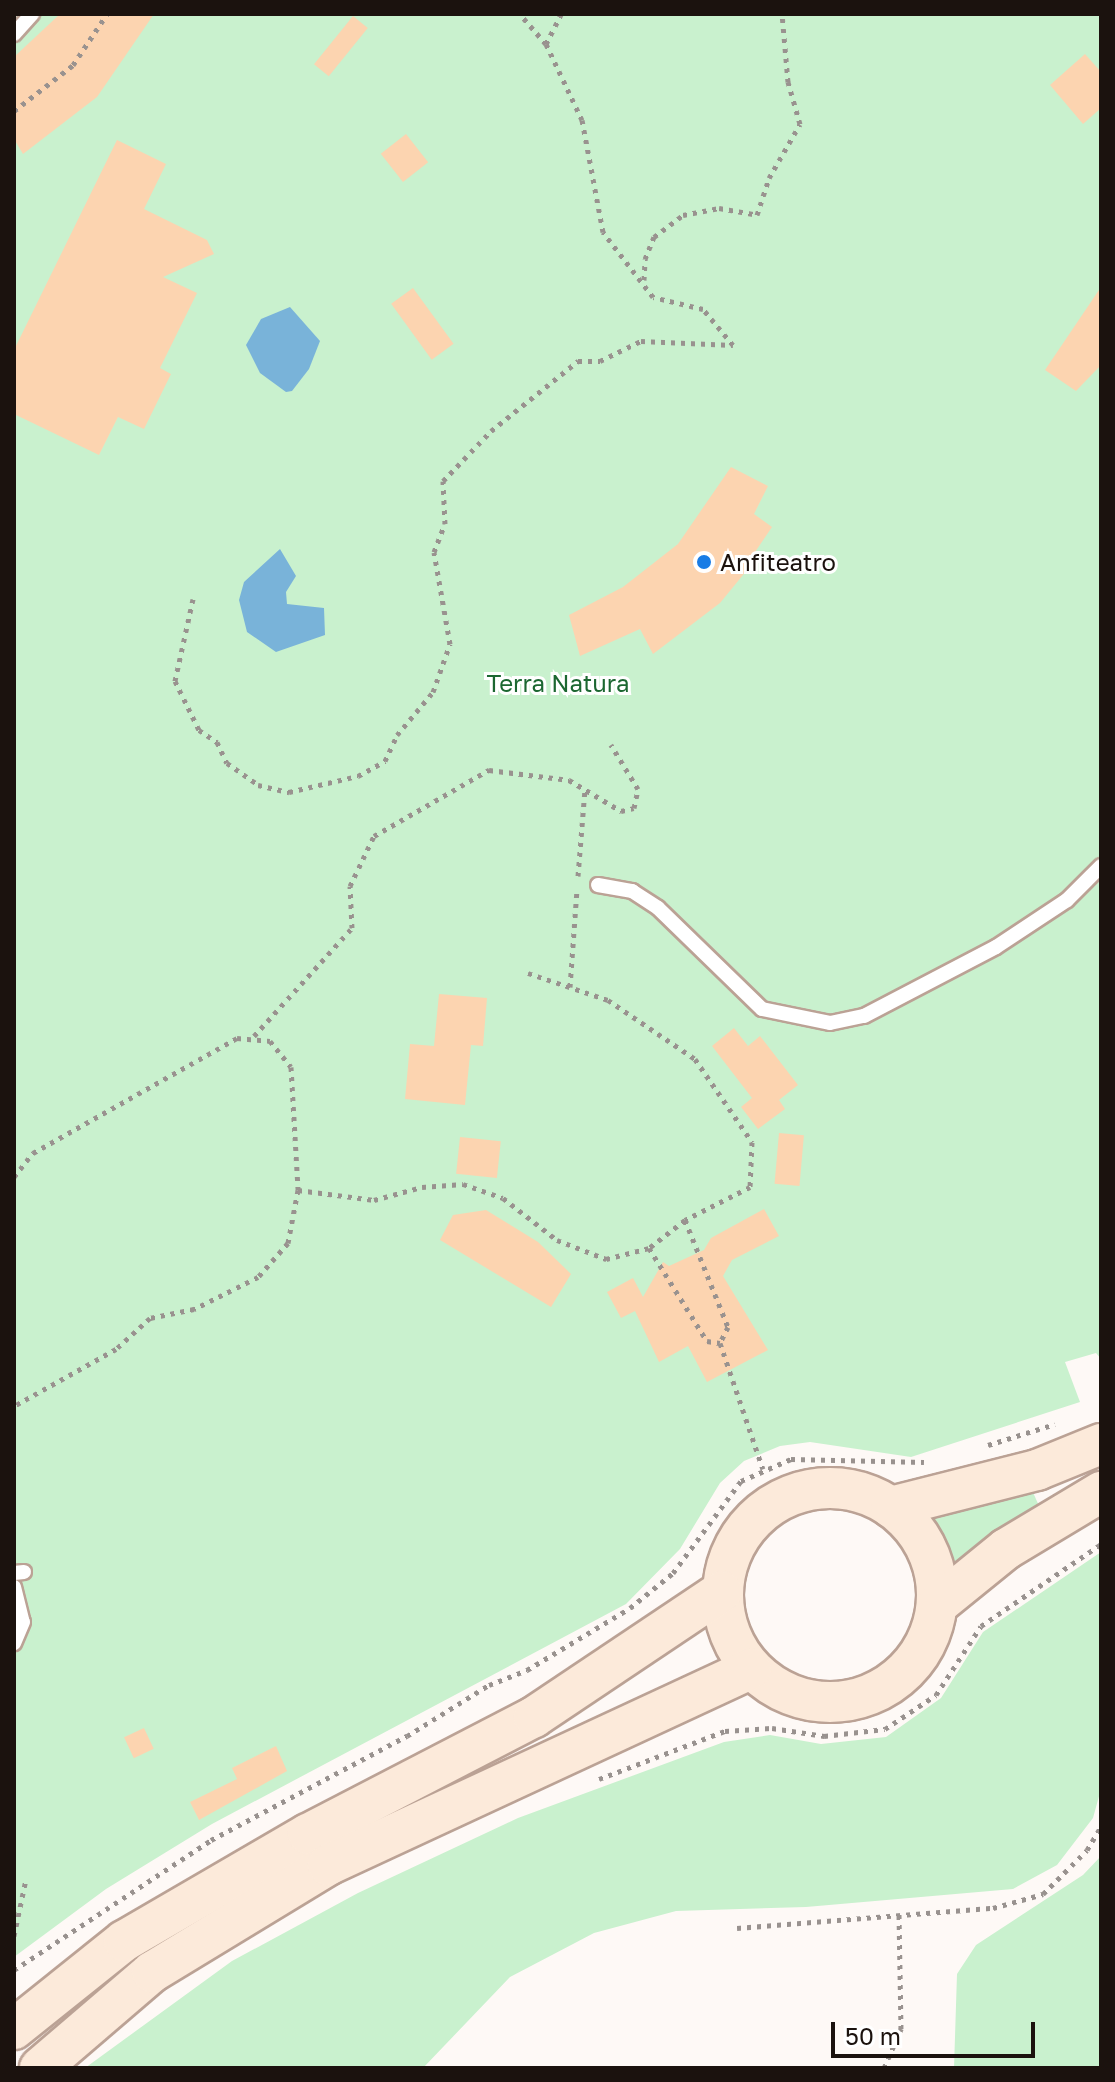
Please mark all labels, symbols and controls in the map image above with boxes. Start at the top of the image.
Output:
place label: Anfiteatro [720,548,836,576]
marker: Anfiteatro [695,553,713,571]
park label: Terra Natura [486,669,630,697]
scale bar [835,2006,1039,2056]
text: 50 m [845,2021,901,2050]

